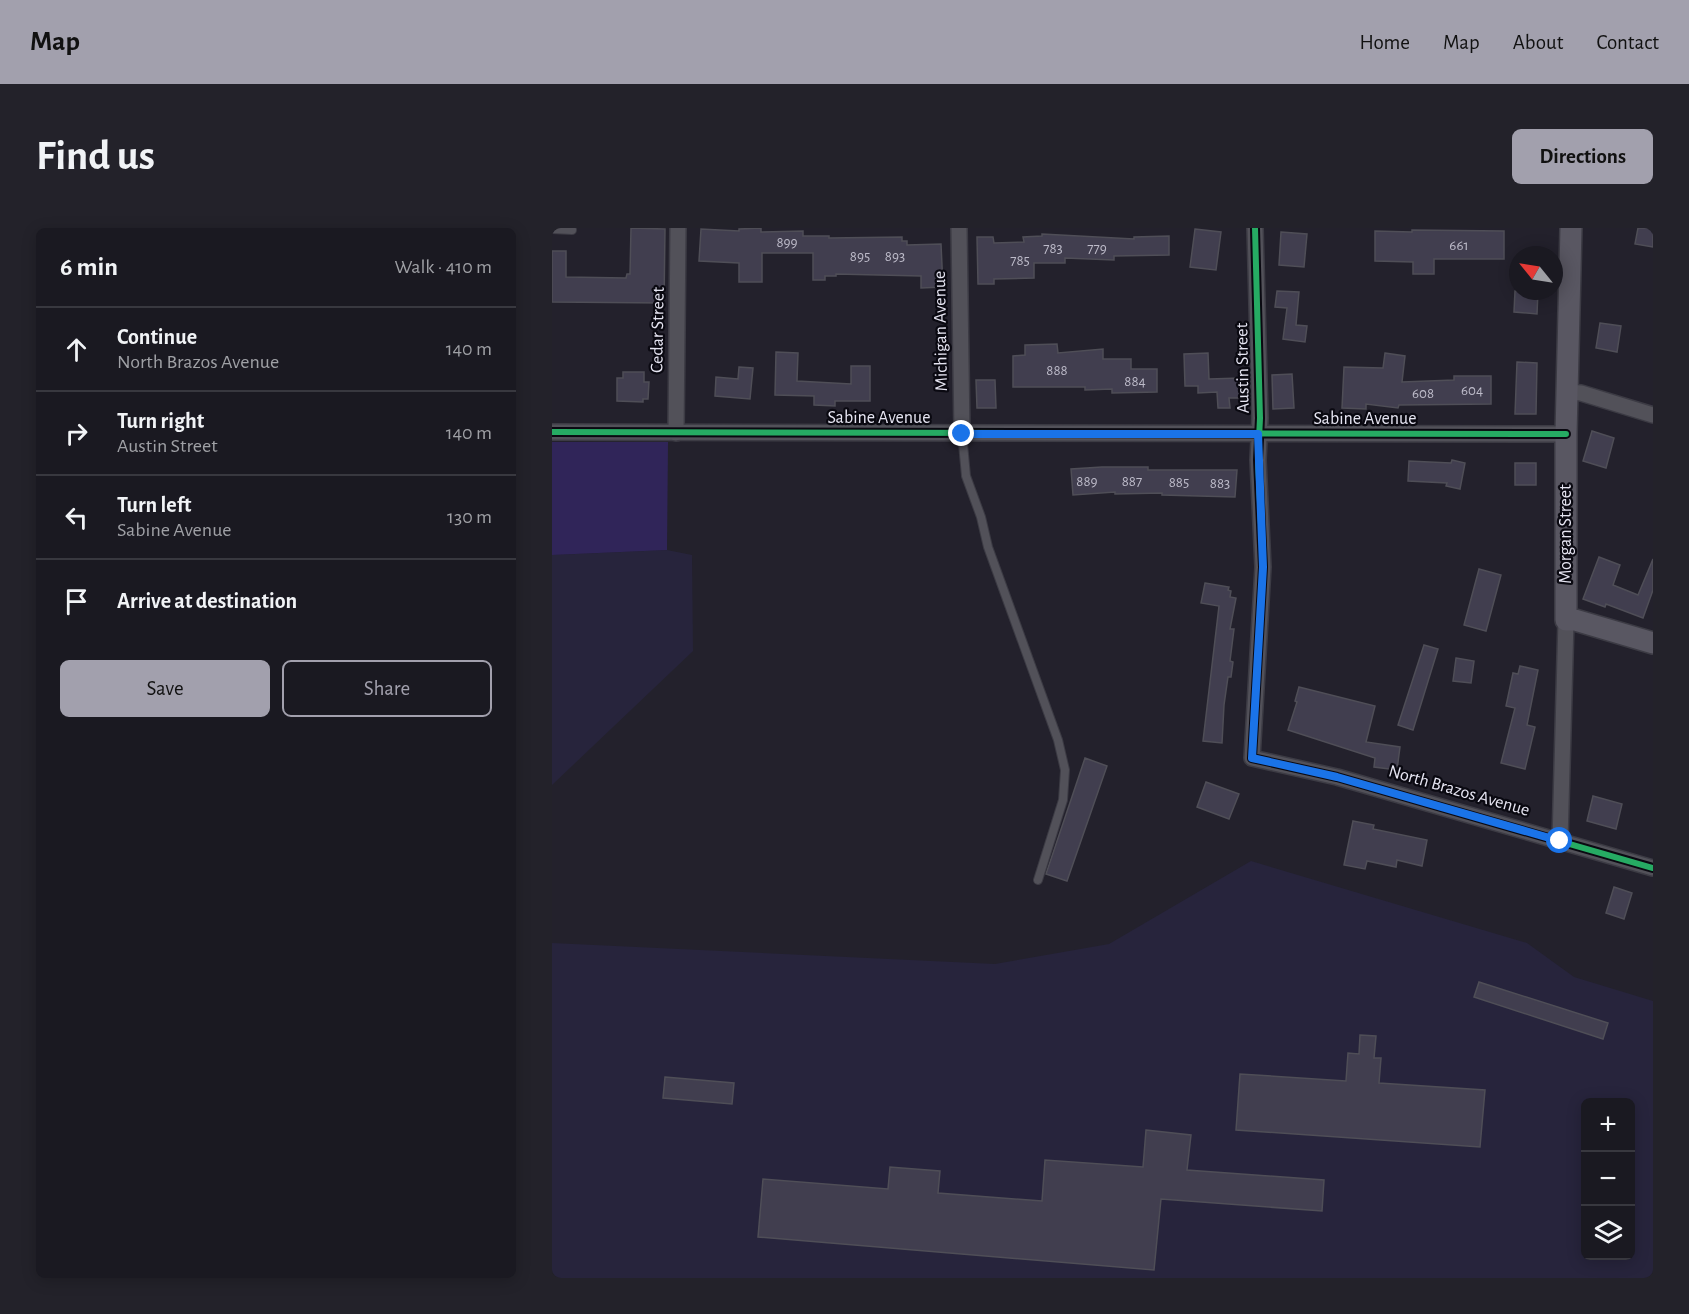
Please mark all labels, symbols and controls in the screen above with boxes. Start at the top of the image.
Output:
text: Map [30,28,80,56]
text: Home [1359,32,1410,53]
text: Map [1443,32,1480,53]
text: About [1513,32,1563,53]
text: Contact [1596,32,1659,53]
button: Directions [1512,129,1653,184]
text: Find us [36,135,155,177]
house number: 899 [776,235,798,250]
house number: 661 [1449,238,1469,253]
house number: 783 [1043,241,1063,256]
house number: 779 [1087,241,1107,256]
north arrow [1509,246,1563,300]
house number: 895 [850,249,870,264]
house number: 893 [885,249,905,264]
house number: 785 [1010,253,1030,268]
text: 6 min [60,254,118,280]
text: Walk · 410 m [394,257,492,277]
street label: Michigan Avenue [931,271,951,391]
street label: Cedar Street [648,287,668,373]
street label: Austin Street [1233,322,1253,413]
text: Continue [117,326,197,348]
icon: ahead [60,333,93,366]
text: 140 m [446,339,492,359]
text: North Brazos Avenue [117,352,279,372]
house number: 888 [1046,363,1068,378]
house number: 884 [1124,374,1146,389]
house number: 604 [1461,383,1483,398]
house number: 608 [1412,386,1434,401]
street label: Sabine Avenue [827,409,931,427]
text: Turn right [117,410,204,432]
street label: Sabine Avenue [1313,410,1417,428]
icon: right [60,417,93,450]
route end [948,420,974,446]
text: 140 m [446,423,492,443]
text: Austin Street [117,436,218,456]
house number: 889 [1076,474,1098,489]
house number: 887 [1122,474,1142,489]
house number: 885 [1169,475,1189,490]
house number: 883 [1210,476,1230,491]
street label: Morgan Street [1557,484,1575,584]
text: Turn left [117,494,191,516]
icon: left [60,501,93,534]
text: 130 m [447,507,492,527]
text: Sabine Avenue [117,520,232,540]
icon: arrive [60,585,93,618]
text: Arrive at destination [117,590,297,612]
button: Save [60,660,270,717]
button: Share [282,660,492,717]
street label: North Brazos Avenue [1386,762,1532,820]
route start [1546,827,1572,853]
map controls [1581,1098,1635,1260]
button: + [1581,1098,1635,1152]
button: − [1581,1152,1635,1206]
button: layers [1581,1206,1635,1260]

